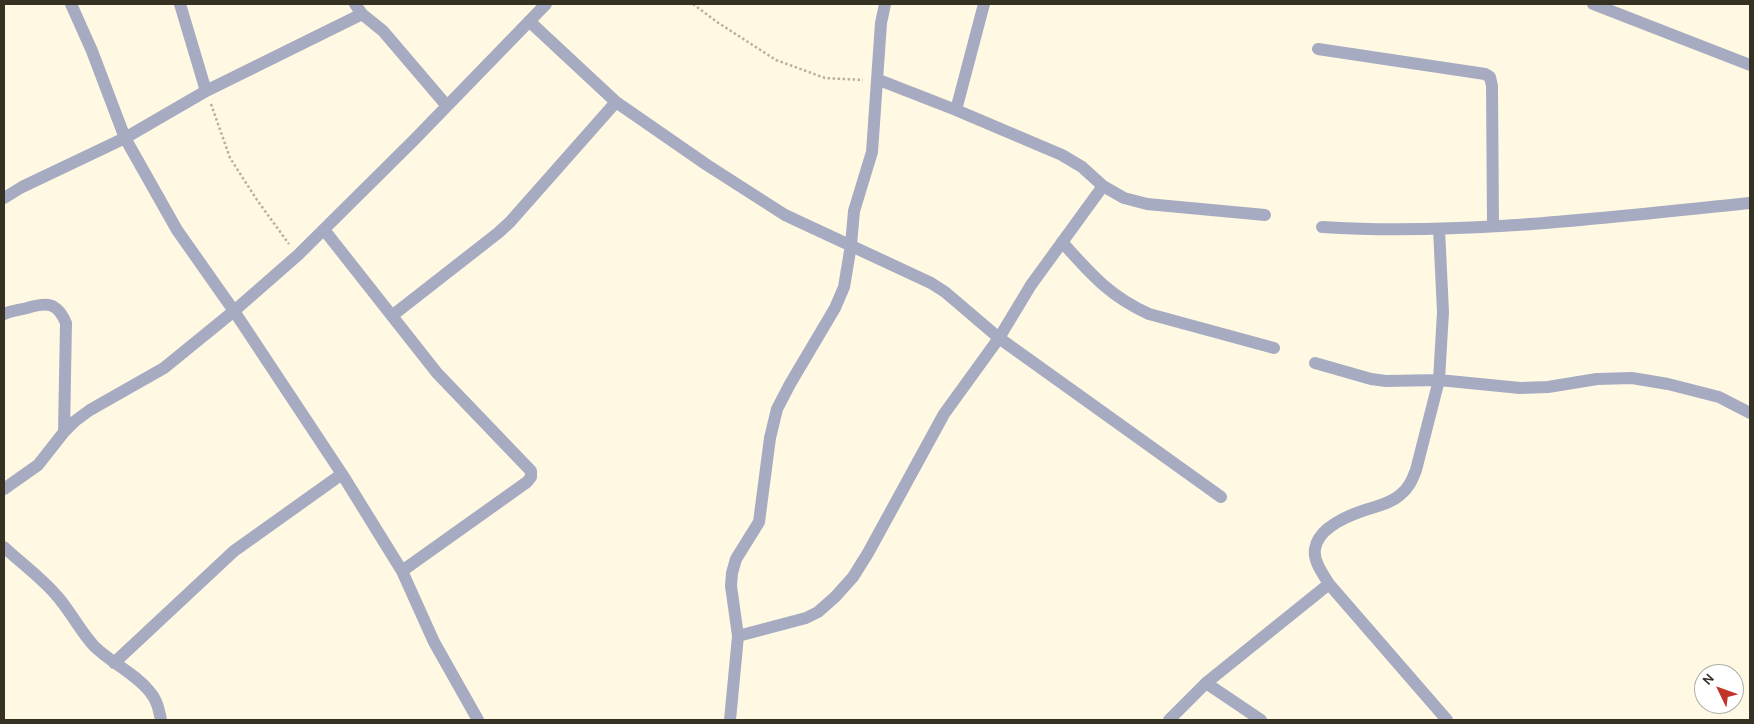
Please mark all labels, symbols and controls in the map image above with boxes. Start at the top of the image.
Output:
north arrow [1694,664,1744,714]
text: N [1699,670,1718,689]

